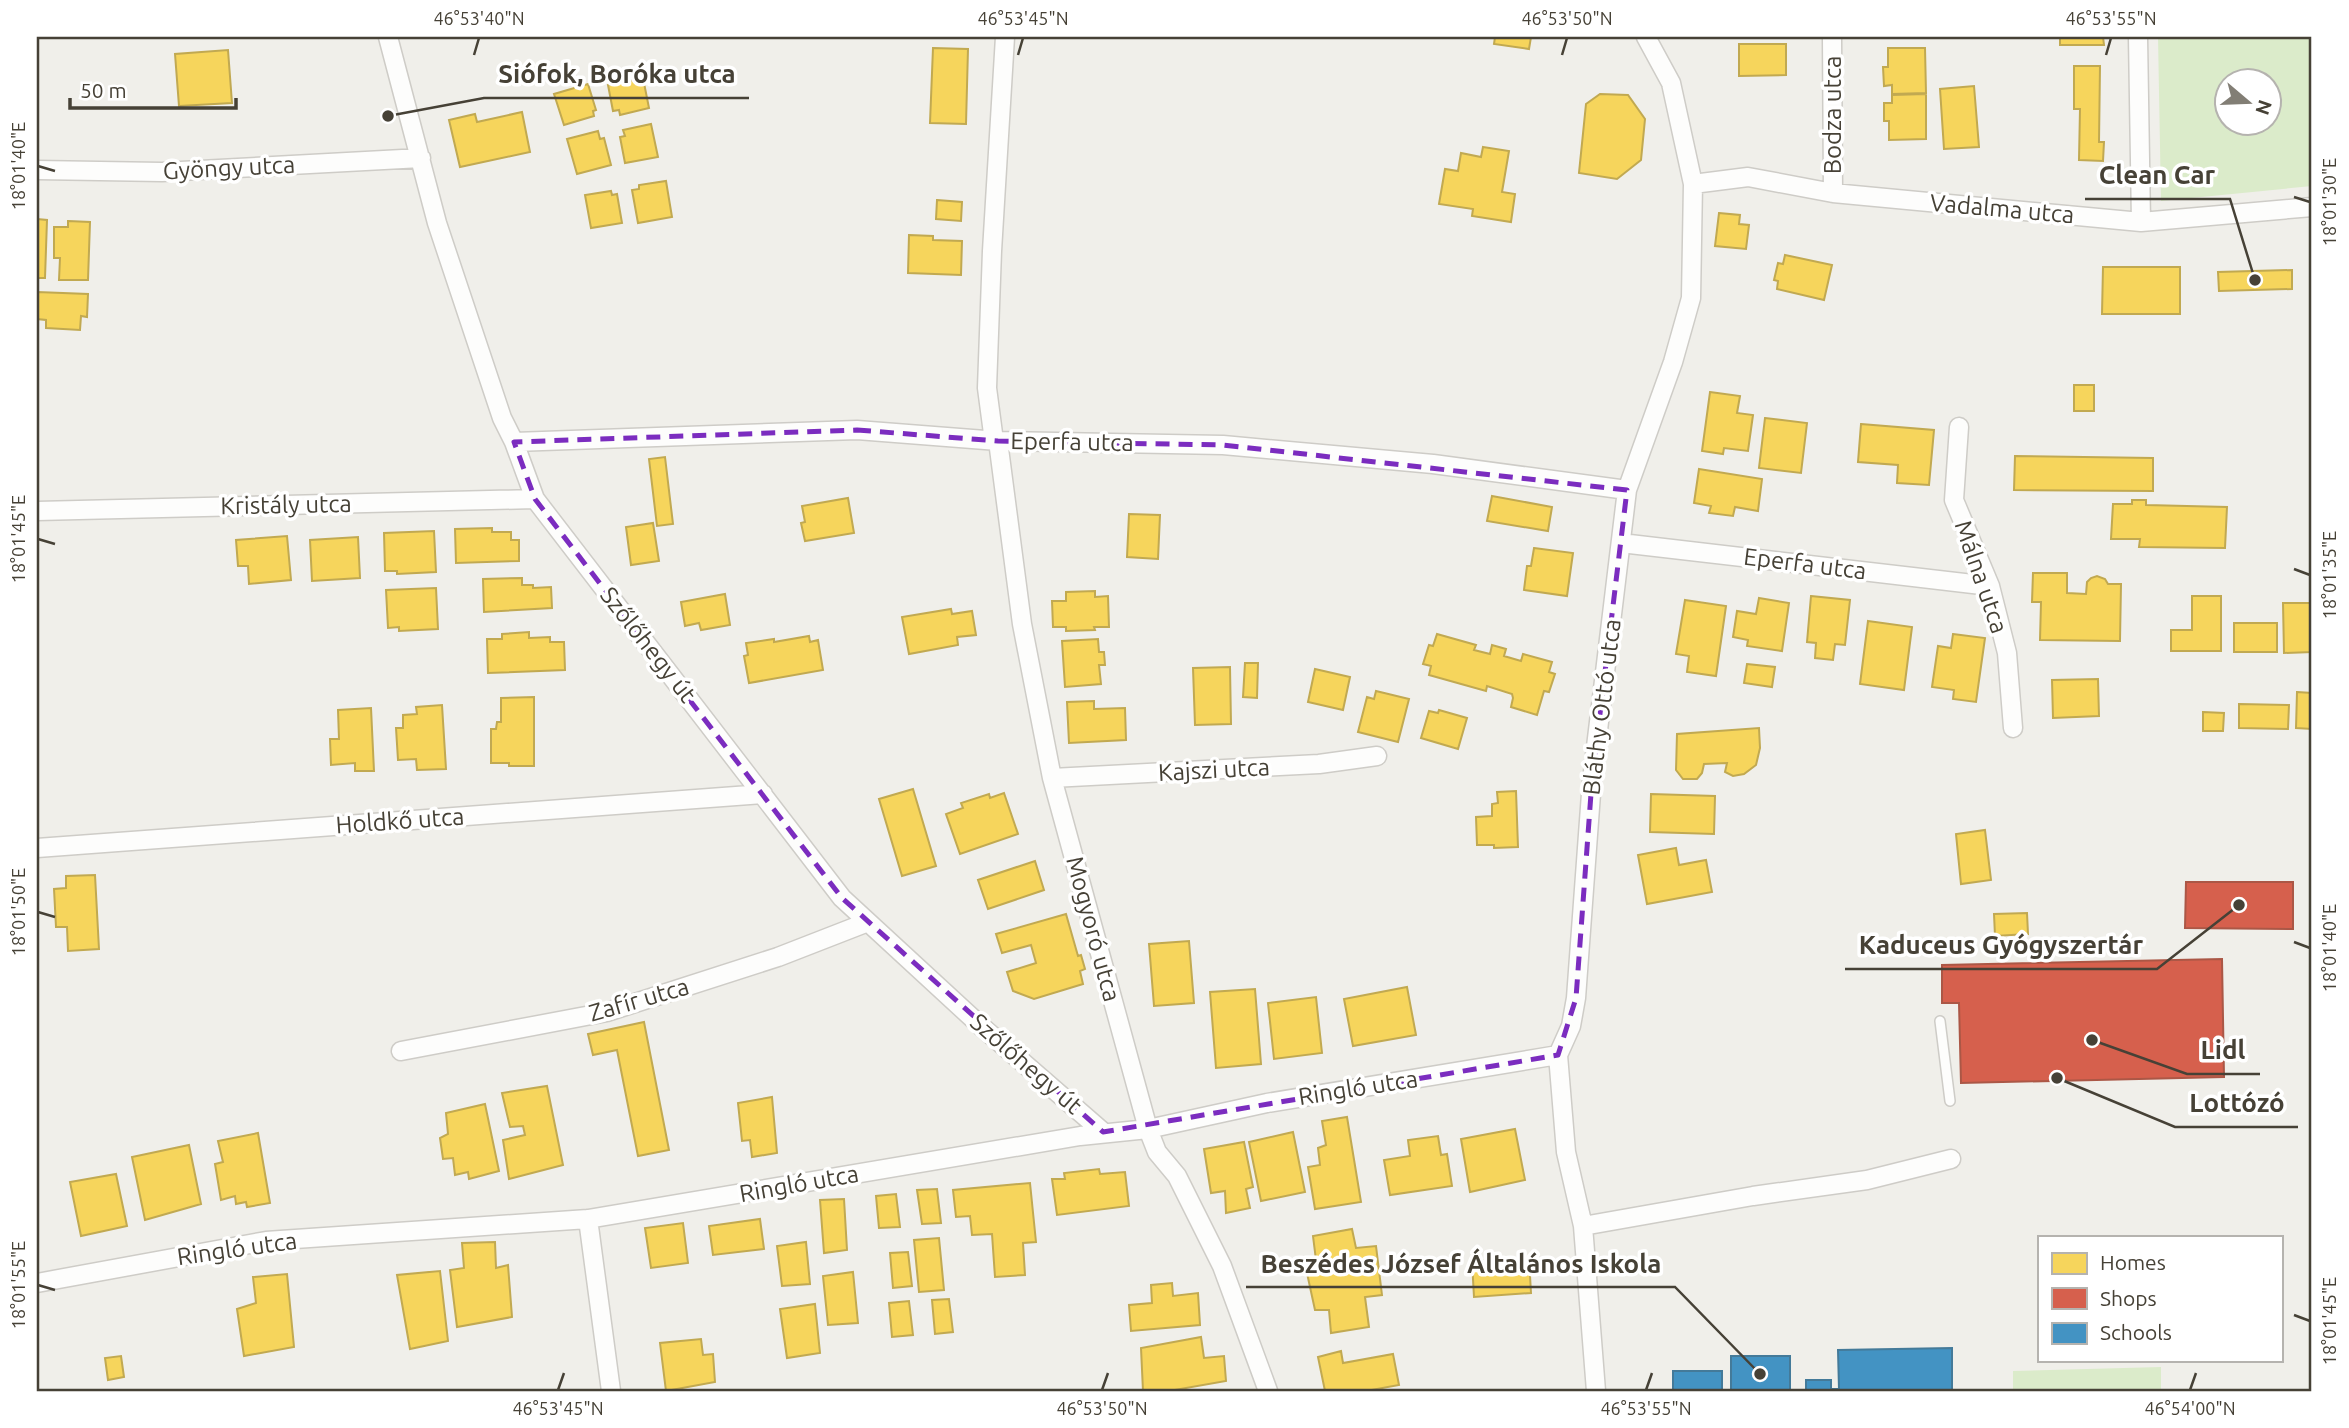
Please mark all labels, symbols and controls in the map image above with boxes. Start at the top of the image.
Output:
text: 46°53'40"N [433,8,525,28]
text: 46°53'45"N [977,8,1069,28]
text: 46°53'50"N [1521,8,1613,28]
text: 46°53'55"N [2065,8,2157,28]
callout: Siófok, Boróka utca [484,51,749,98]
street label: Bodza utca [1819,56,1846,174]
text: Siófok, Boróka utca [498,59,736,88]
scale bar [70,66,236,110]
north arrow [2212,66,2282,136]
text: 50 m [80,78,127,102]
text: N [2251,97,2277,118]
text: 18°01'40"E [8,122,28,210]
street label: Gyöngy utca [162,151,296,184]
callout: Clean Car [2085,152,2230,199]
text: 18°01'30"E [2319,158,2339,246]
text: Clean Car [2099,160,2216,189]
street label: Vadalma utca [1929,189,2075,228]
street label: Eperfa utca [1010,427,1134,456]
street label: Kristály utca [220,490,352,519]
text: 18°01'45"E [8,495,28,583]
street label: Málna utca [1950,517,2013,637]
text: 18°01'35"E [2319,531,2339,619]
street label: Eperfa utca [1742,543,1868,584]
street label: Szőlőhegy út [595,582,702,708]
street label: Bláthy Ottó utca [1577,617,1626,797]
street label: Kajszi utca [1157,753,1271,786]
street label: Holdkő utca [335,803,465,838]
street label: Mogyoró utca [1061,853,1126,1004]
text: 18°01'50"E [8,868,28,956]
text: 18°01'40"E [2319,904,2339,992]
callout: Kaduceus Gyógyszertár [1845,922,2157,969]
text: Kaduceus Gyógyszertár [1859,930,2143,959]
street label: Zafír utca [586,972,692,1027]
street label: Szőlőhegy út [965,1008,1088,1120]
callout: Lidl [2187,1027,2260,1074]
text: Lidl [2201,1035,2246,1064]
street label: Ringló utca [1296,1065,1420,1110]
callout: Lottózó [2175,1080,2298,1127]
text: Lottózó [2189,1088,2285,1117]
street label: Ringló utca [737,1160,861,1207]
street label: Ringló utca [175,1227,299,1270]
legend [2038,1236,2282,1362]
callout: Beszédes József Általános Iskola [1246,1240,1675,1287]
text: 18°01'55"E [8,1241,28,1329]
text: Beszédes József Általános Iskola [1261,1248,1661,1278]
text: Homes [2100,1250,2166,1274]
text: 18°01'45"E [2319,1277,2339,1365]
text: Shops [2100,1286,2157,1310]
text: Schools [2100,1320,2172,1344]
text: 46°53'45"N [512,1398,604,1418]
text: 46°53'50"N [1056,1398,1148,1418]
text: 46°53'55"N [1600,1398,1692,1418]
text: 46°54'00"N [2144,1398,2236,1418]

